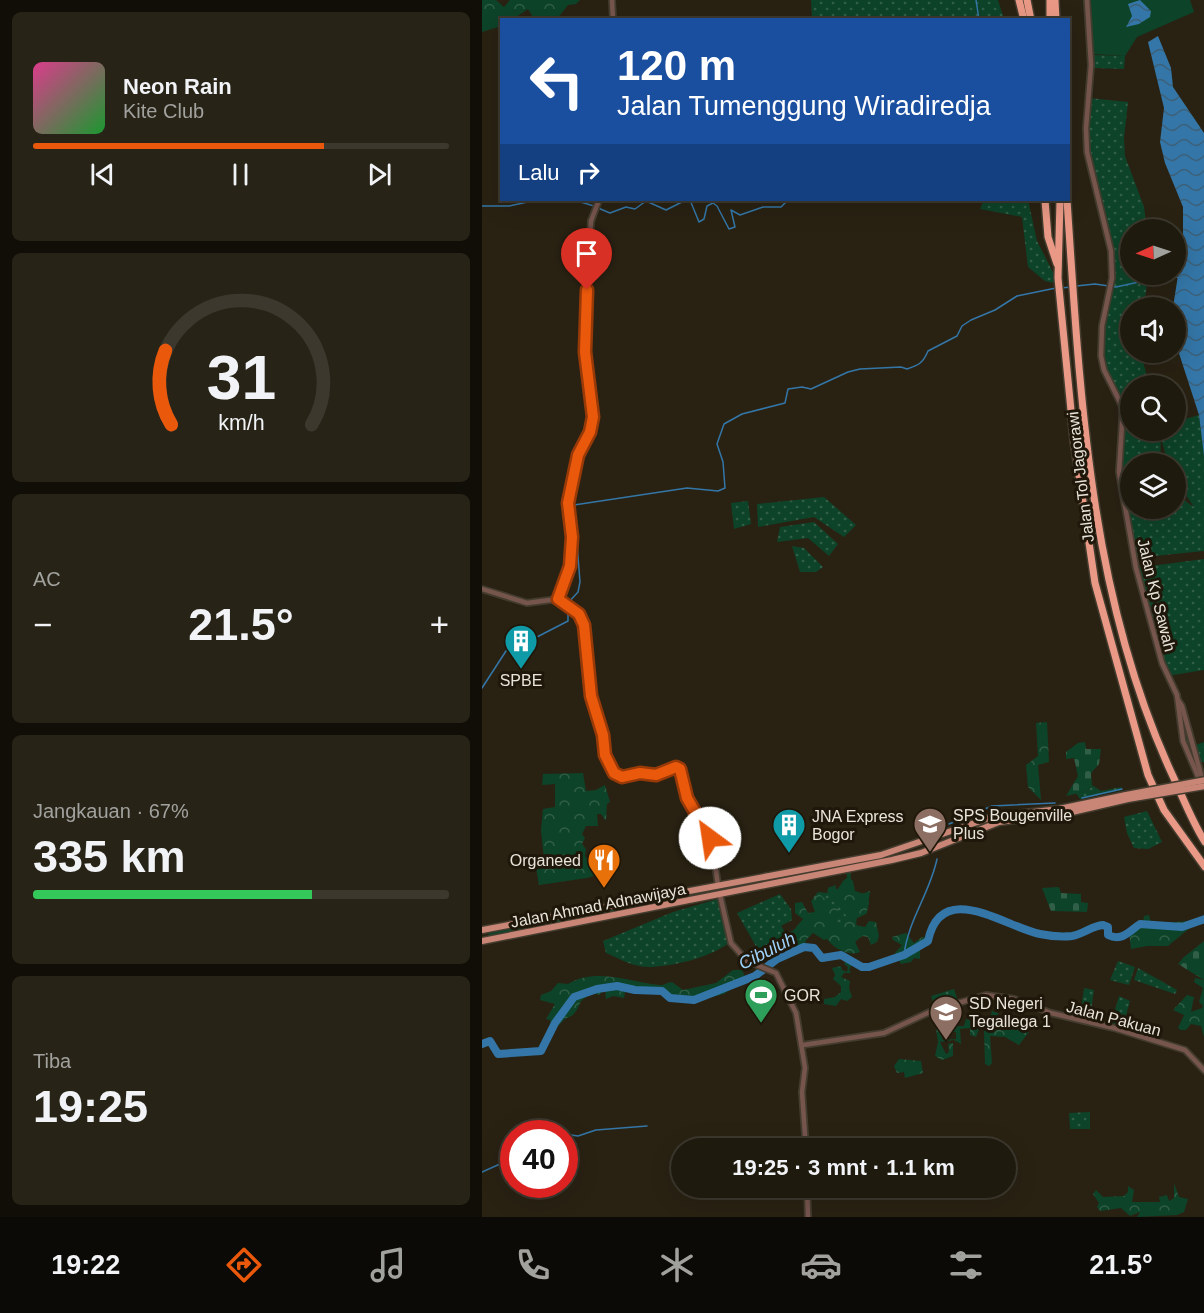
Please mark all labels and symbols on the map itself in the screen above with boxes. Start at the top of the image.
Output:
north arrow [1120,219,1186,285]
pin [561,228,612,290]
street label: Jalan Tol Jagorawi [1064,411,1097,543]
street label: Jalan Kp Sawah [1134,537,1179,653]
building icon: SPBE [503,623,539,670]
place label: SPBE [500,672,542,689]
position arrow [678,806,742,870]
school or university icon: SPS Bougenville Plus [912,806,948,853]
building icon: JNA Express Bogor [771,807,807,854]
place label: SPS Bougenville Plus [953,807,1072,842]
place label: JNA Express Bogor [812,808,904,843]
restaurant icon: Organeed [586,842,622,889]
place label: Organeed [510,852,581,869]
street label: Jalan Ahmad Adnawijaya [509,880,687,931]
water label: Cibuluh [735,928,799,974]
sports icon: GOR [743,977,779,1024]
place label: GOR [784,987,820,1004]
school or university icon: SD Negeri Tegallega 1 [928,994,964,1041]
place label: SD Negeri Tegallega 1 [969,995,1051,1030]
street label: Jalan Pakuan [1065,998,1163,1039]
speed limit sign: 40 [500,1120,578,1198]

